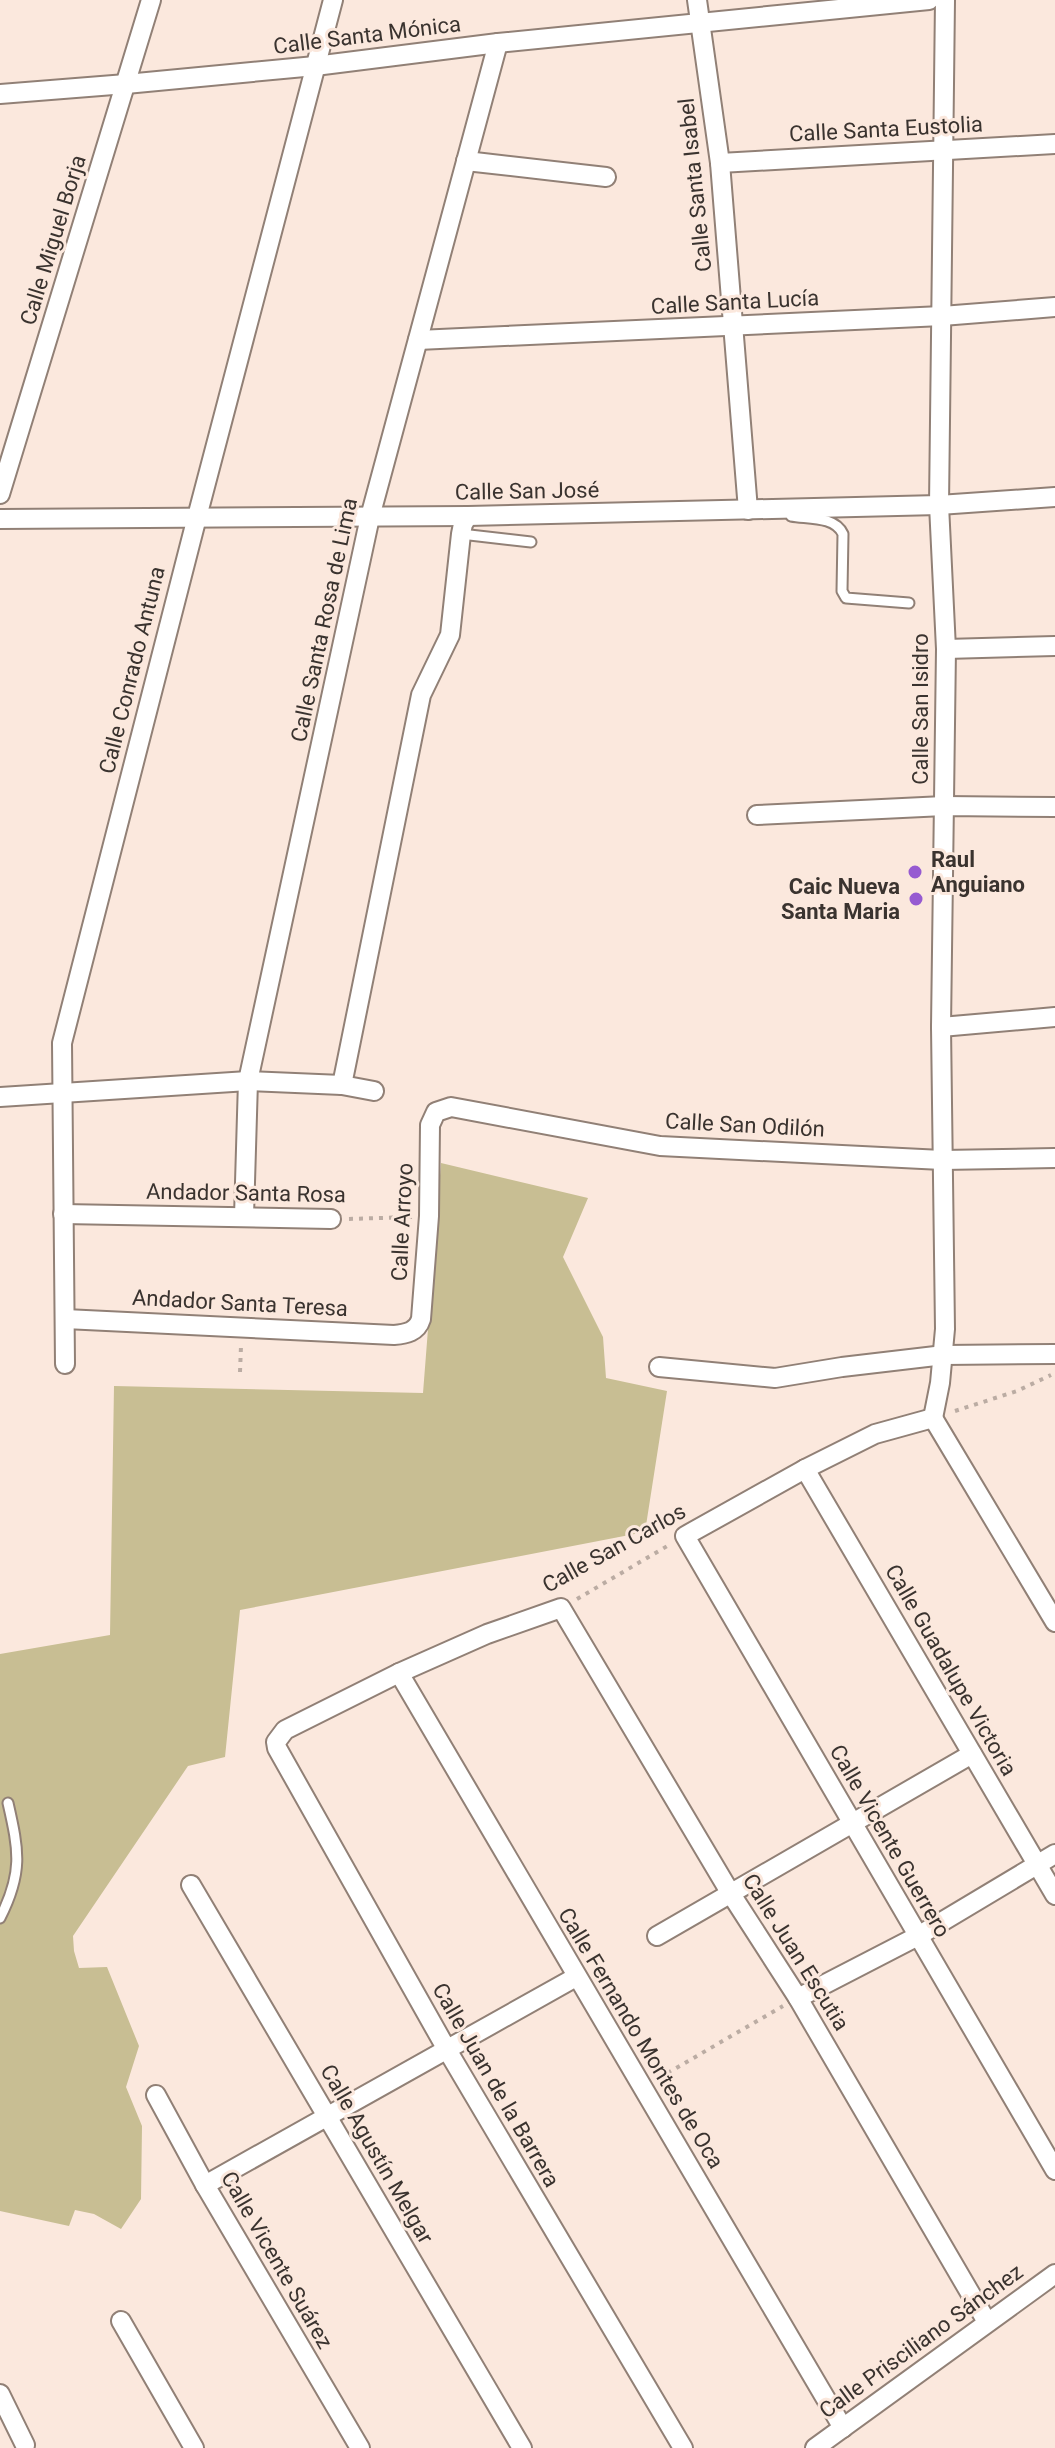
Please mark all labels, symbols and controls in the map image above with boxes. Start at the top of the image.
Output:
street label: Calle Santa Mónica [272,11,462,59]
street label: Calle Santa Isabel [673,97,717,273]
street label: Calle Santa Eustolia [789,111,983,147]
street label: Calle Miguel Borja [15,152,91,328]
street label: Calle Santa Lucía [650,285,820,319]
street label: Calle San José [455,477,599,505]
street label: Calle Santa Rosa de Lima [286,496,362,744]
street label: Calle Conrado Antuna [94,564,170,776]
street label: Calle San Isidro [908,633,933,785]
place label: Raul Anguiano [931,847,1025,897]
marker: Raul Anguiano [906,863,924,881]
place label: Caic Nueva Santa Maria [781,874,900,924]
marker: Caic Nueva Santa Maria [907,890,925,908]
street label: Calle San Odilón [665,1108,825,1142]
street label: Calle Arroyo [386,1162,418,1282]
street label: Andador Santa Rosa [146,1179,346,1207]
street label: Andador Santa Teresa [131,1285,349,1321]
street label: Calle San Carlos [538,1498,690,1598]
street label: Calle Guadalupe Victoria [880,1560,1022,1780]
street label: Calle Vicente Guerrero [825,1740,955,1942]
street label: Calle Juan Escutia [738,1869,854,2035]
street label: Calle Fernando Montes de Oca [553,1903,729,2173]
street label: Calle Juan de la Barrera [427,1979,565,2191]
street label: Calle Agustín Melgar [316,2060,439,2248]
street label: Calle Vicente Suárez [216,2167,338,2353]
street label: Calle Prisciliano Sánchez [814,2259,1028,2423]

